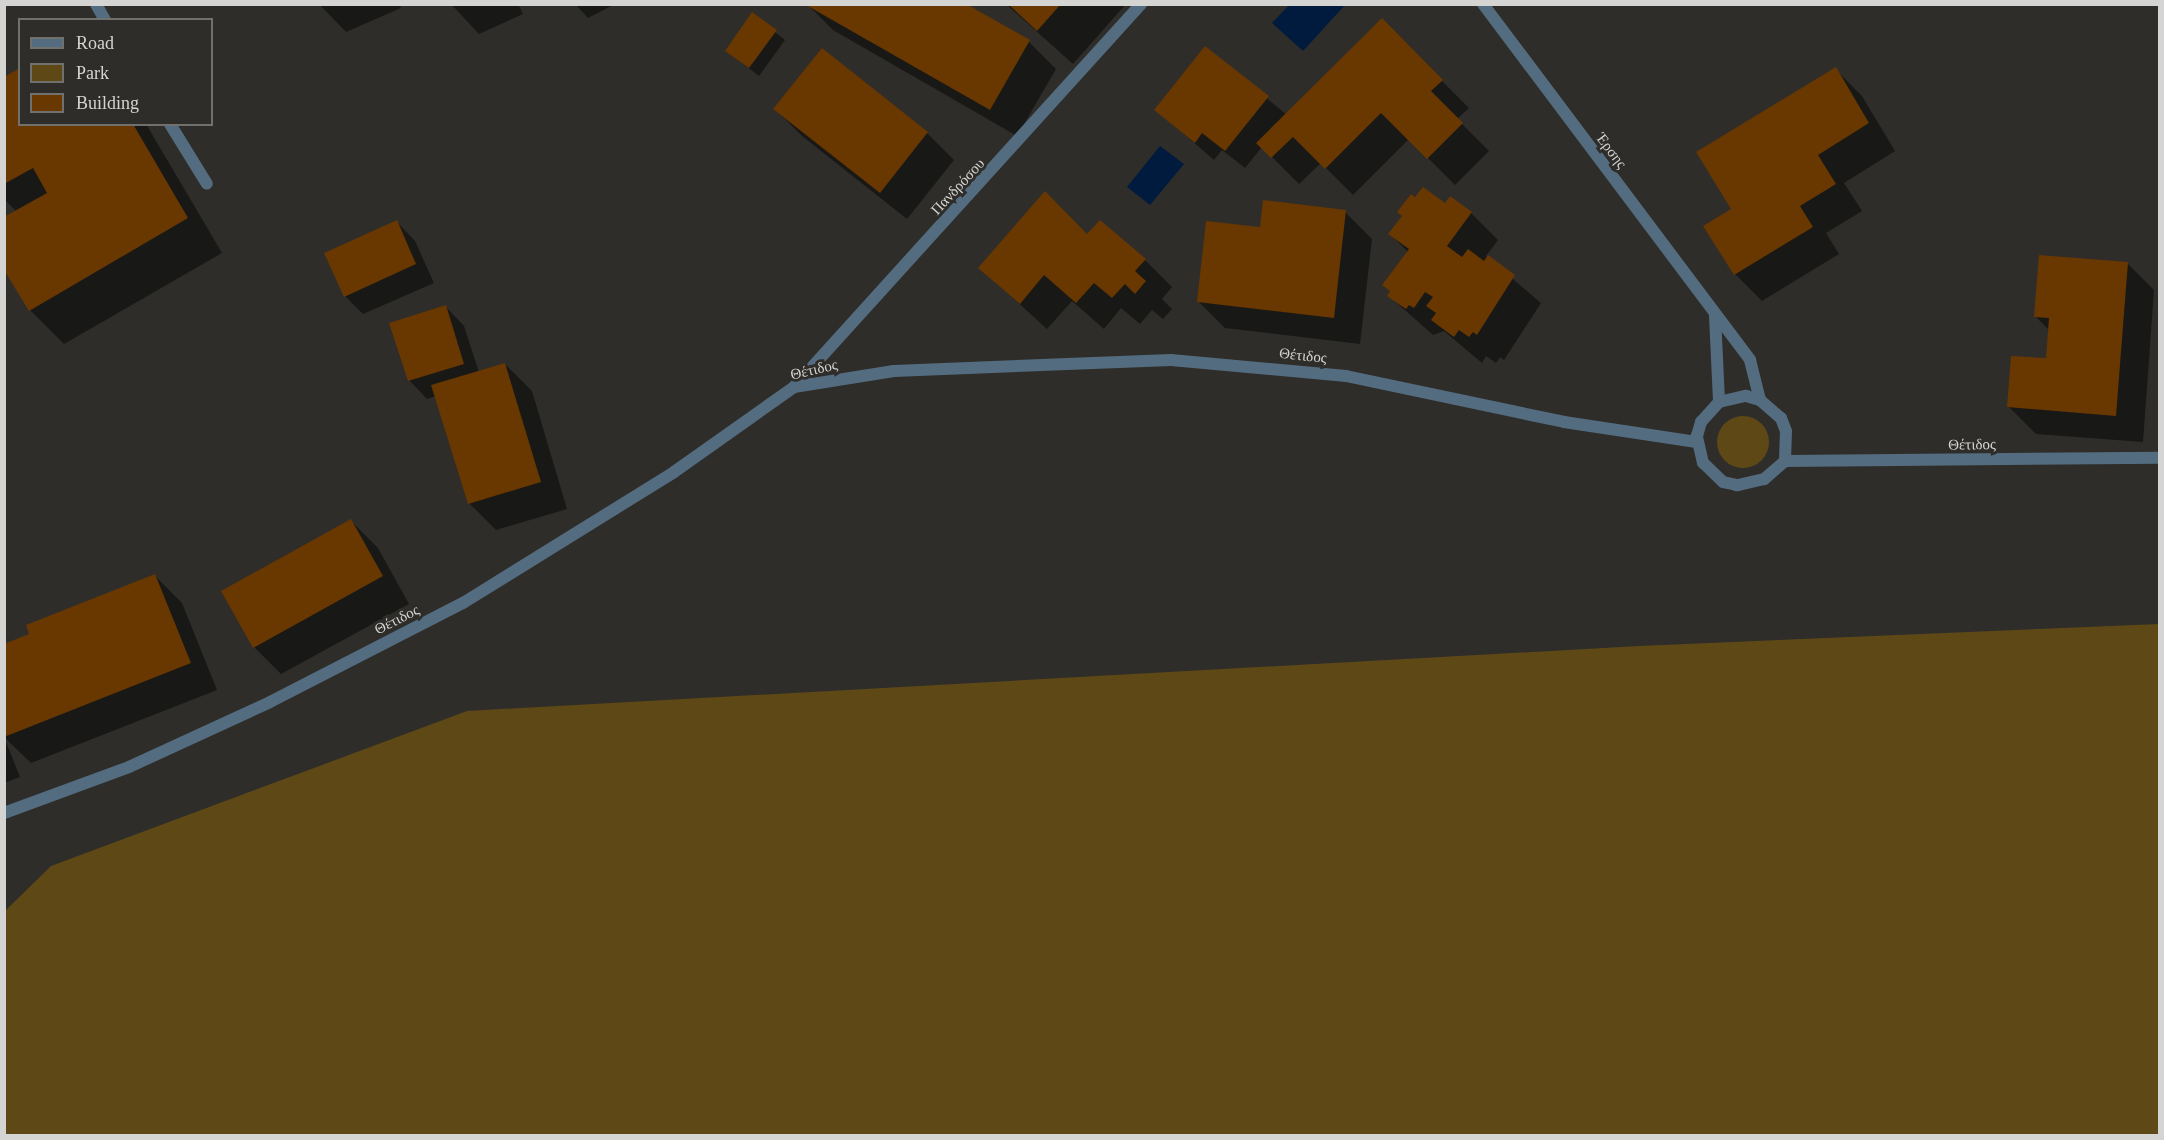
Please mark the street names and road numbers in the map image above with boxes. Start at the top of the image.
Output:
street label: Έρσης [1592,130,1630,172]
street label: Πανδρόσου [927,155,989,219]
street label: Θέτιδος [1278,345,1328,367]
street label: Θέτιδος [789,356,839,384]
street label: Θέτιδος [1948,436,1996,454]
street label: Θέτιδος [372,601,422,639]

